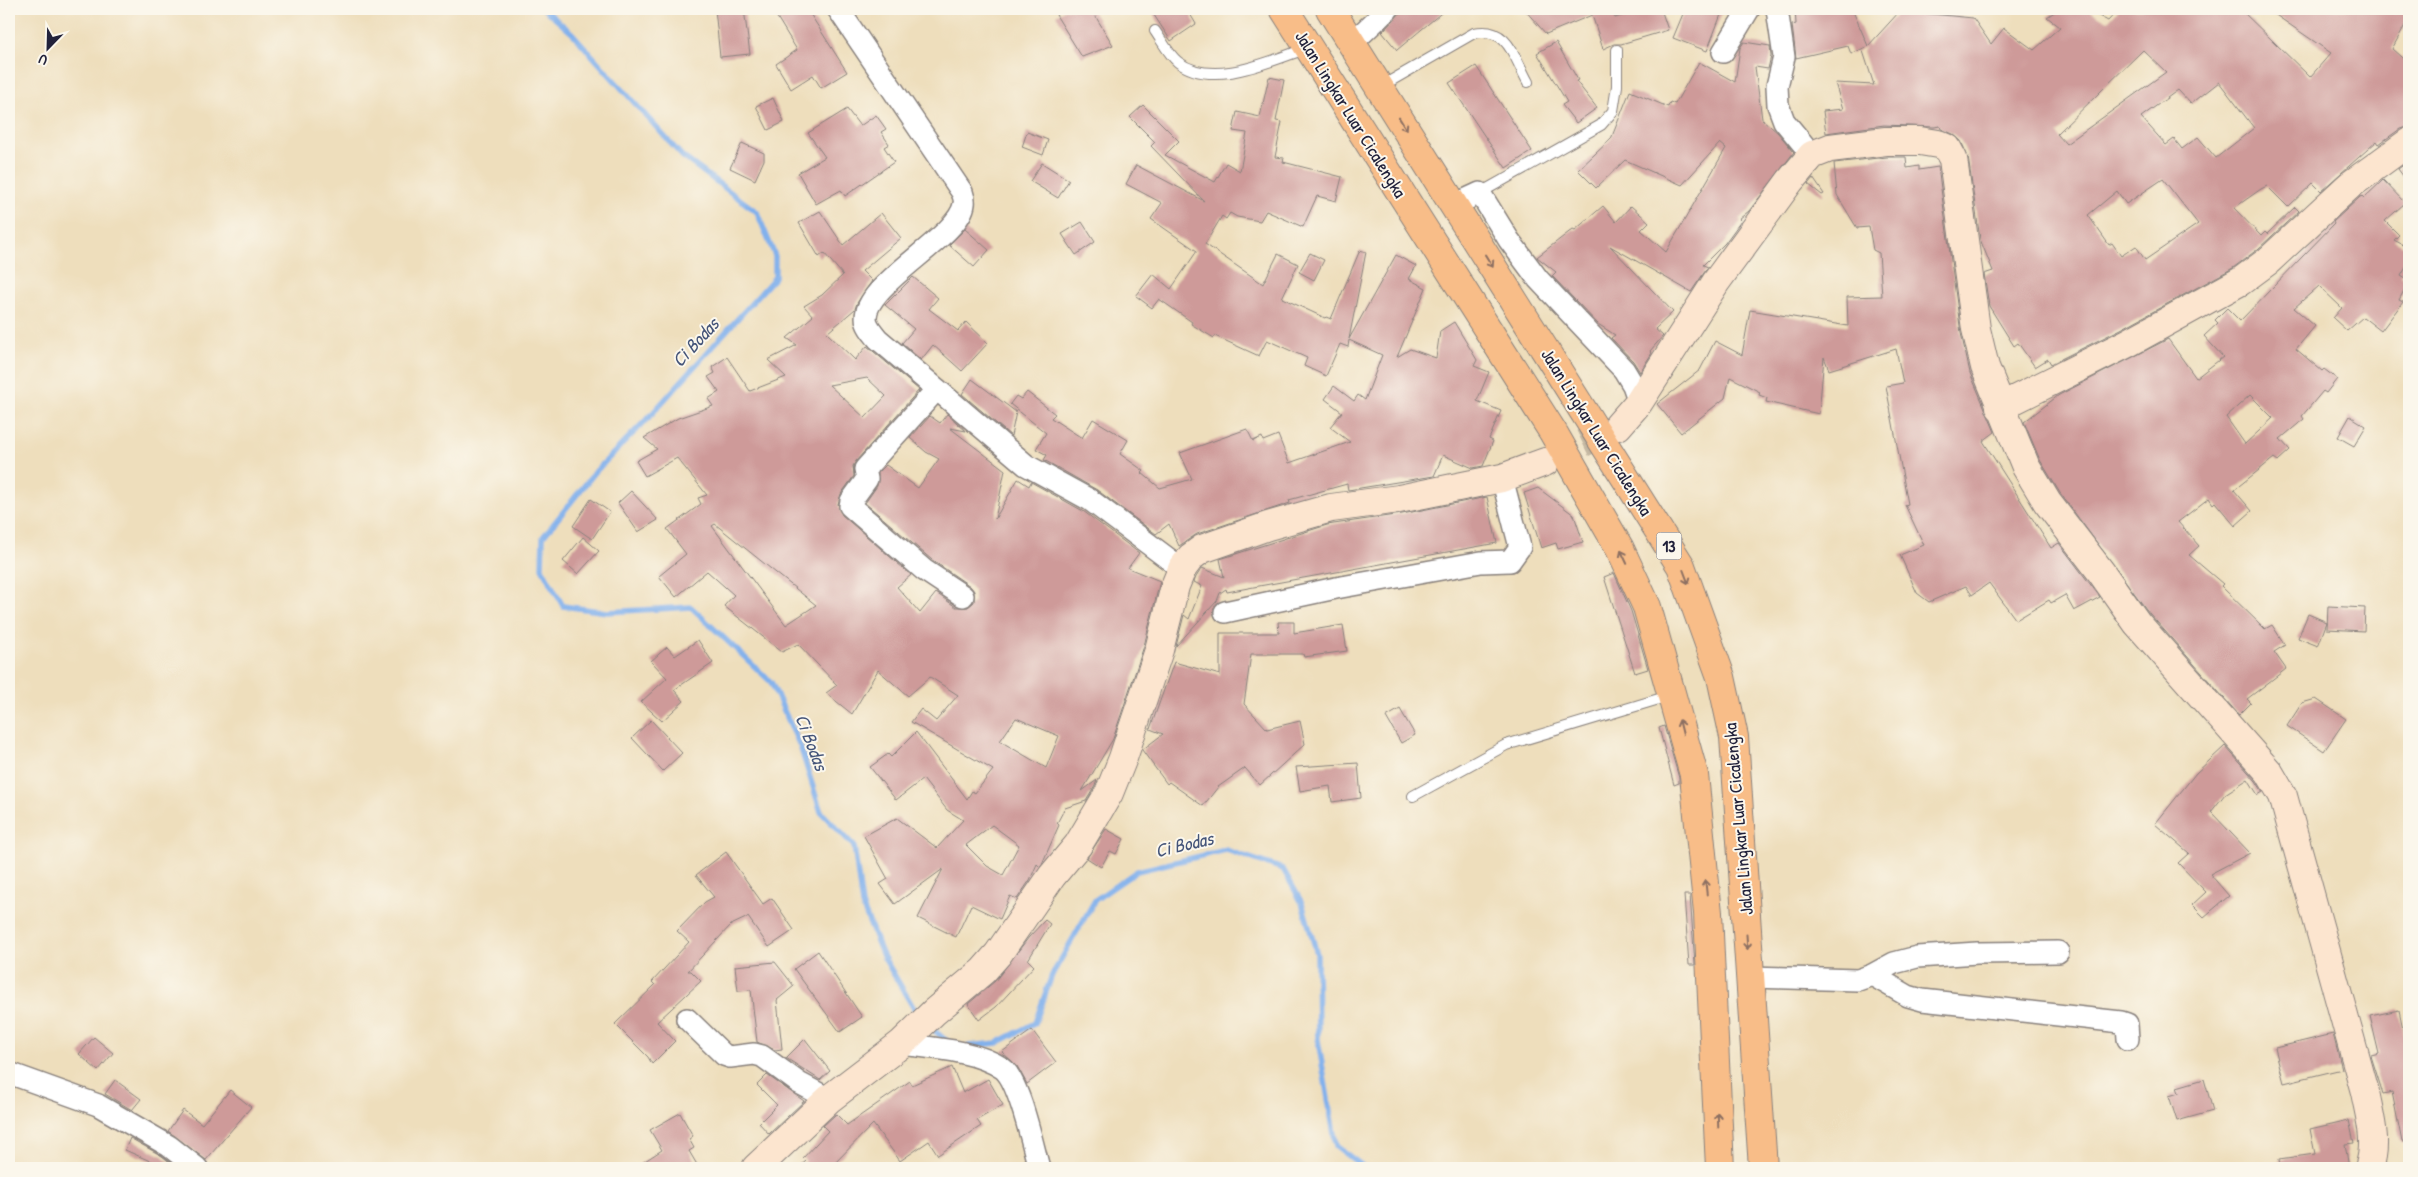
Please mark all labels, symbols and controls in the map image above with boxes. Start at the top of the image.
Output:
north arrow [22,22,72,72]
street label: Jalan Lingkar Luar Cicalengka [1289,26,1413,202]
text: U [35,50,50,71]
one-way arrow [1398,116,1408,130]
one-way arrow [1485,254,1495,268]
water label: Ci Bodas [666,311,726,372]
street label: Jalan Lingkar Luar Cicalengka [1535,344,1659,520]
road number: 13 [1656,532,1682,560]
one-way arrow [1618,550,1628,565]
one-way arrow [1682,569,1691,584]
water label: Ci Bodas [789,710,835,776]
one-way arrow [1676,720,1685,736]
street label: Jalan Lingkar Luar Cicalengka [1717,722,1759,916]
water label: Ci Bodas [1153,824,1217,863]
one-way arrow [1701,880,1710,896]
one-way arrow [1743,934,1752,950]
one-way arrow [1714,1112,1723,1128]

